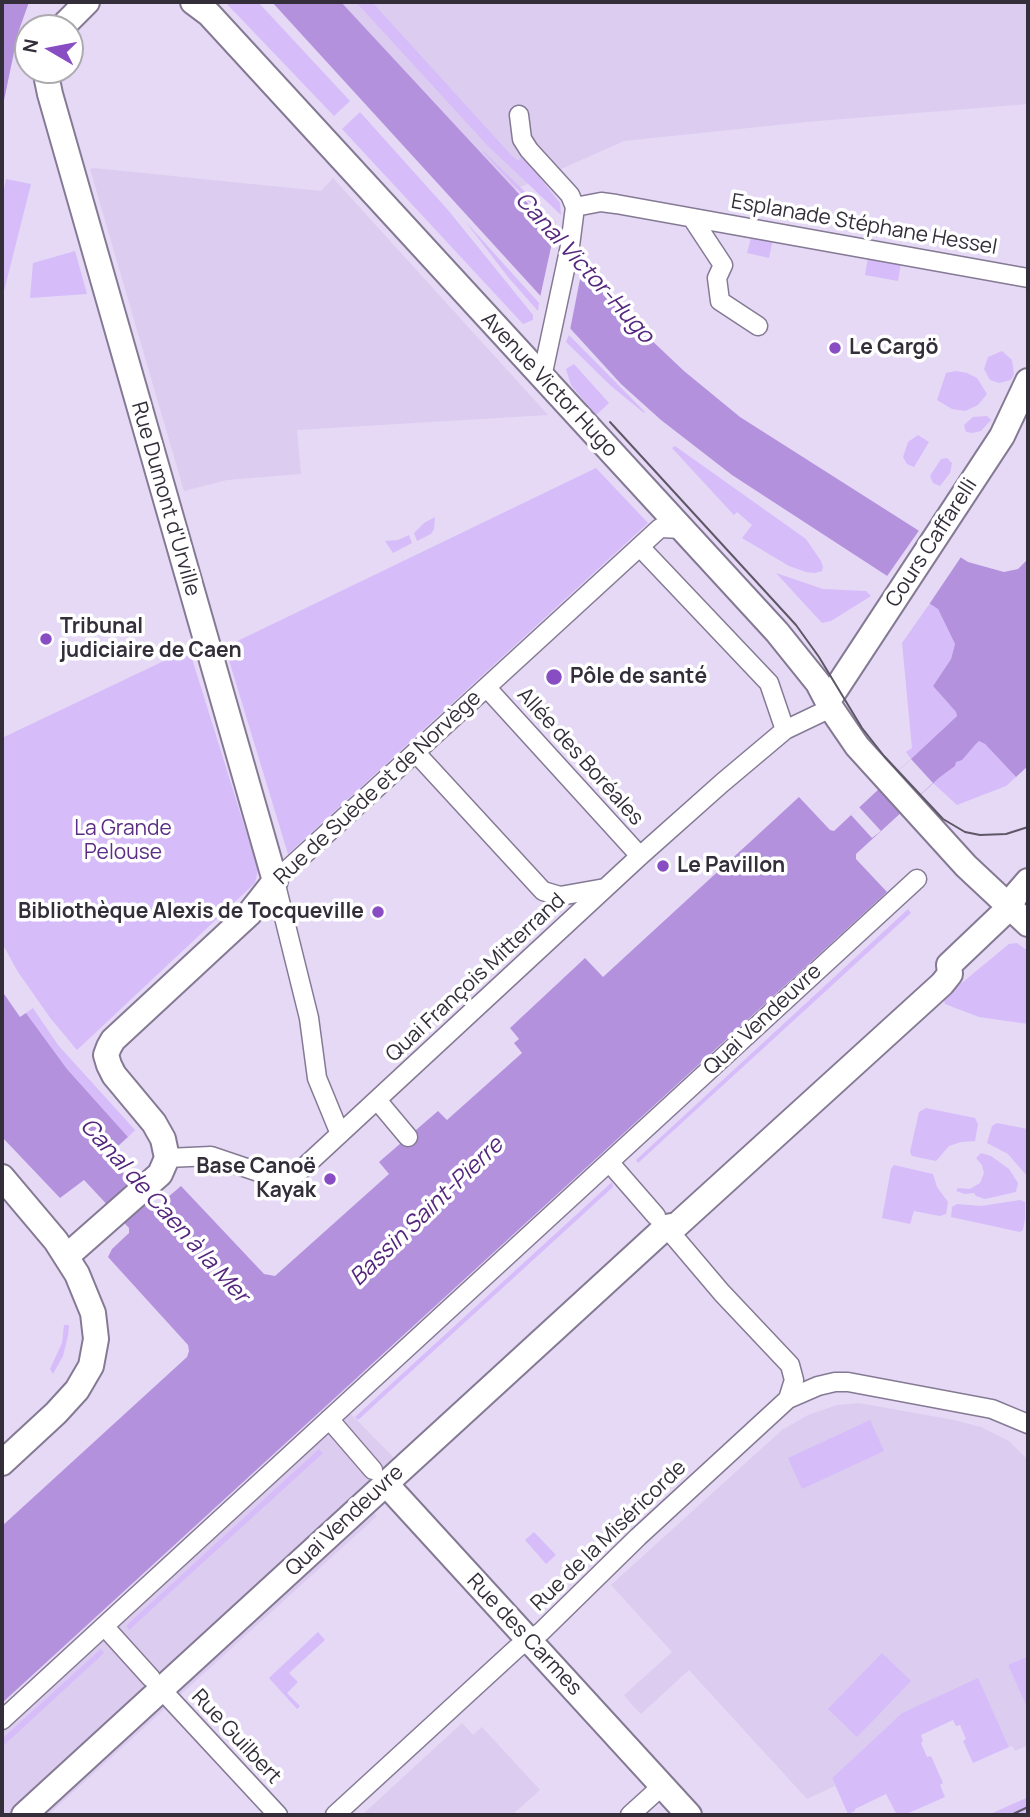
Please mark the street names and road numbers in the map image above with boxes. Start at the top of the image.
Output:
street label: Esplanade Stéphane Hessel [729,189,999,261]
street label: Avenue Victor Hugo [475,307,623,463]
street label: Rue Dumont d'Urville [125,399,205,599]
street label: Cours Caffarelli [881,474,983,612]
street label: Allée des Boréales [512,683,648,831]
street label: Rue de Suède et de Norvège [269,686,487,890]
street label: Quai François Mitterrand [381,888,571,1068]
street label: Quai Vendeuvre [699,959,827,1081]
street label: Rue de la Miséricorde [526,1455,692,1617]
street label: Quai Vendeuvre [281,1460,409,1582]
street label: Rue des Carmes [461,1569,587,1701]
street label: Rue Guilbert [186,1685,286,1789]

